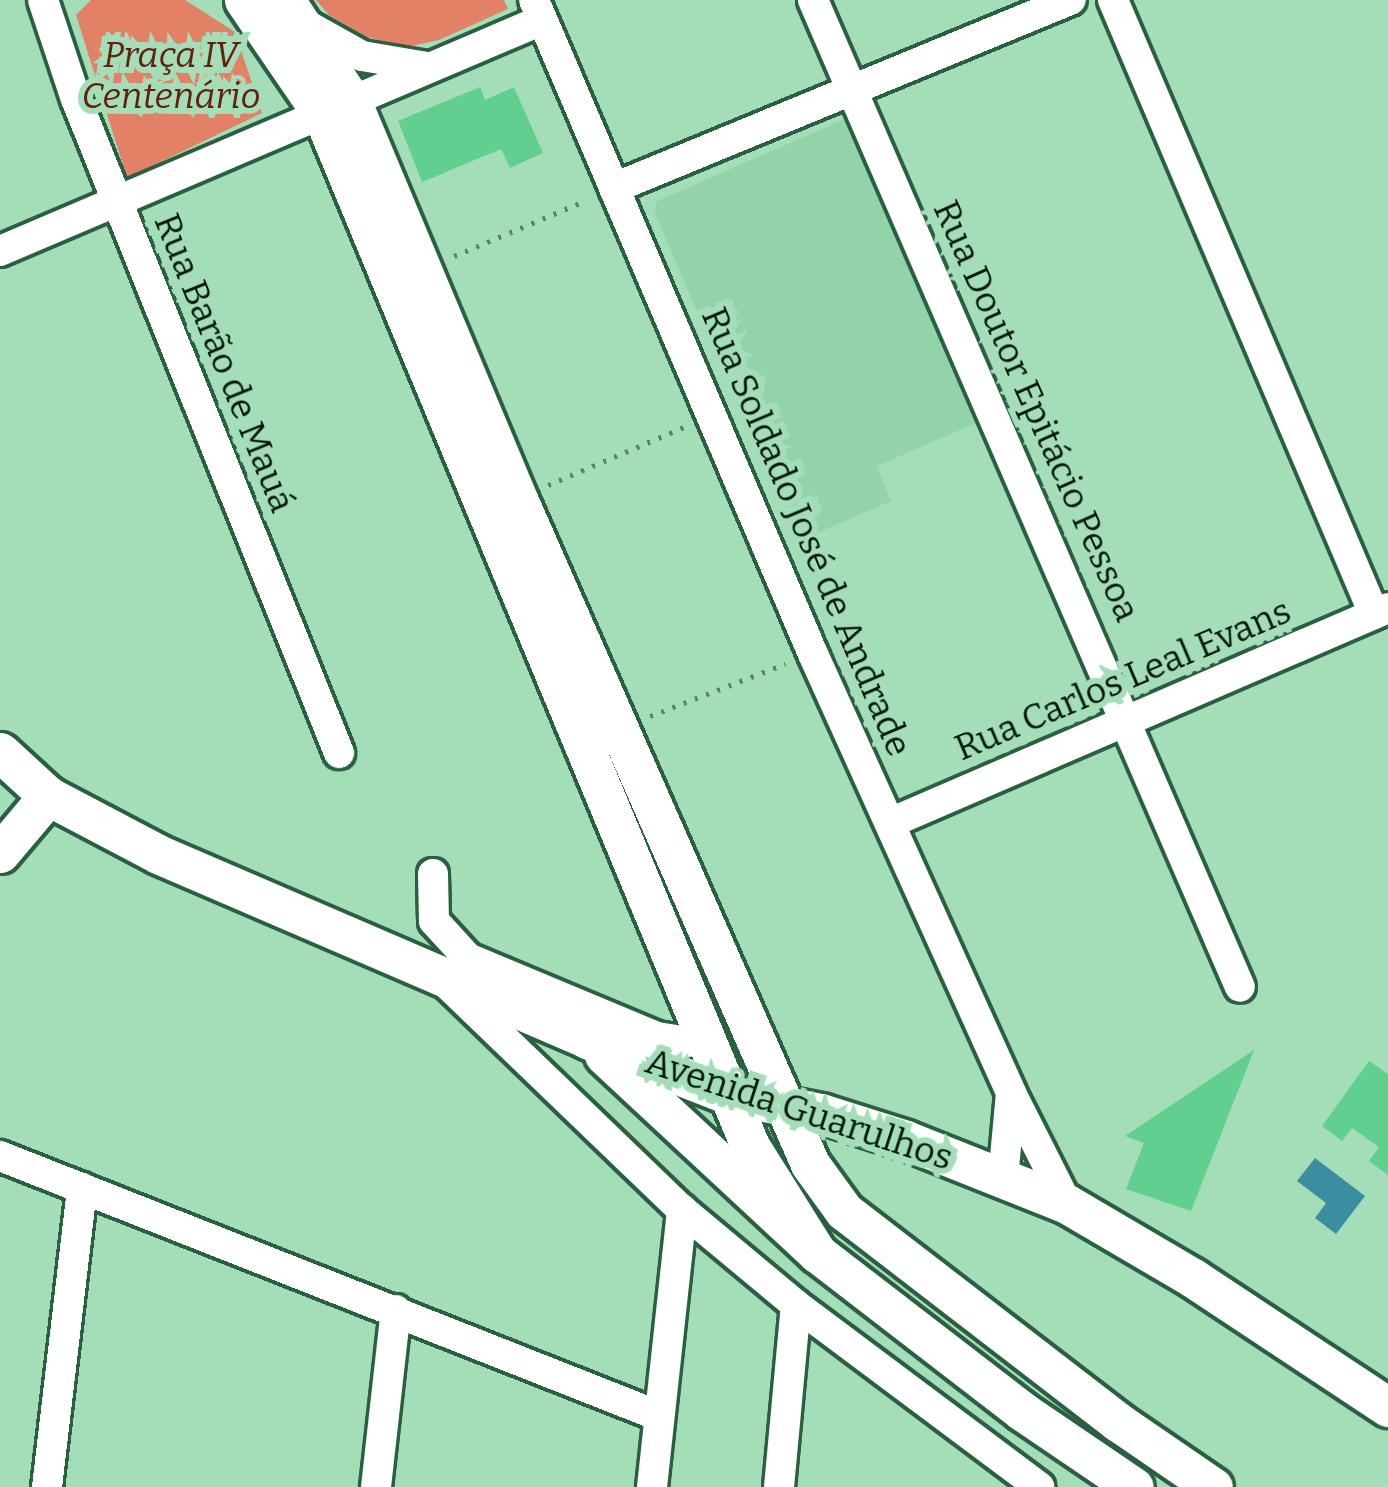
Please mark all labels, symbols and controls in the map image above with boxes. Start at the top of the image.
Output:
park label: Praça IV Centenário [81,33,261,118]
street label: Rua Doutor Epitácio Pessoa [924,194,1148,628]
street label: Rua Barão de Mauá [144,207,304,519]
street label: Rua Soldado José de Andrade [692,301,920,763]
street label: Rua Carlos Leal Evans [949,590,1297,770]
street label: Avenida Guarulhos [640,1040,958,1180]

